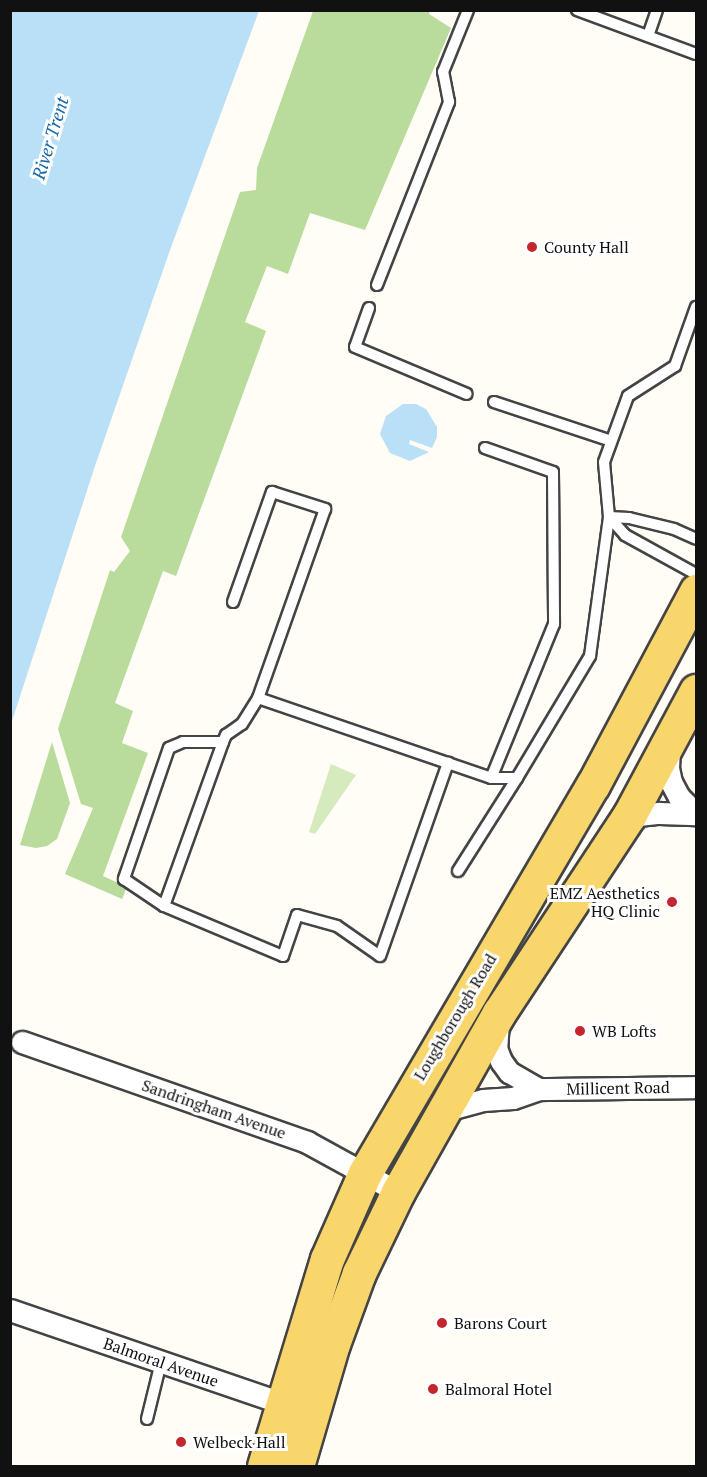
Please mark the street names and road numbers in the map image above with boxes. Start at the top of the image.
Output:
street label: Loughborough Road [410,950,500,1084]
street label: Sandringham Avenue [139,1075,289,1143]
street label: Millicent Road [566,1077,670,1099]
street label: Balmoral Avenue [101,1333,221,1391]

